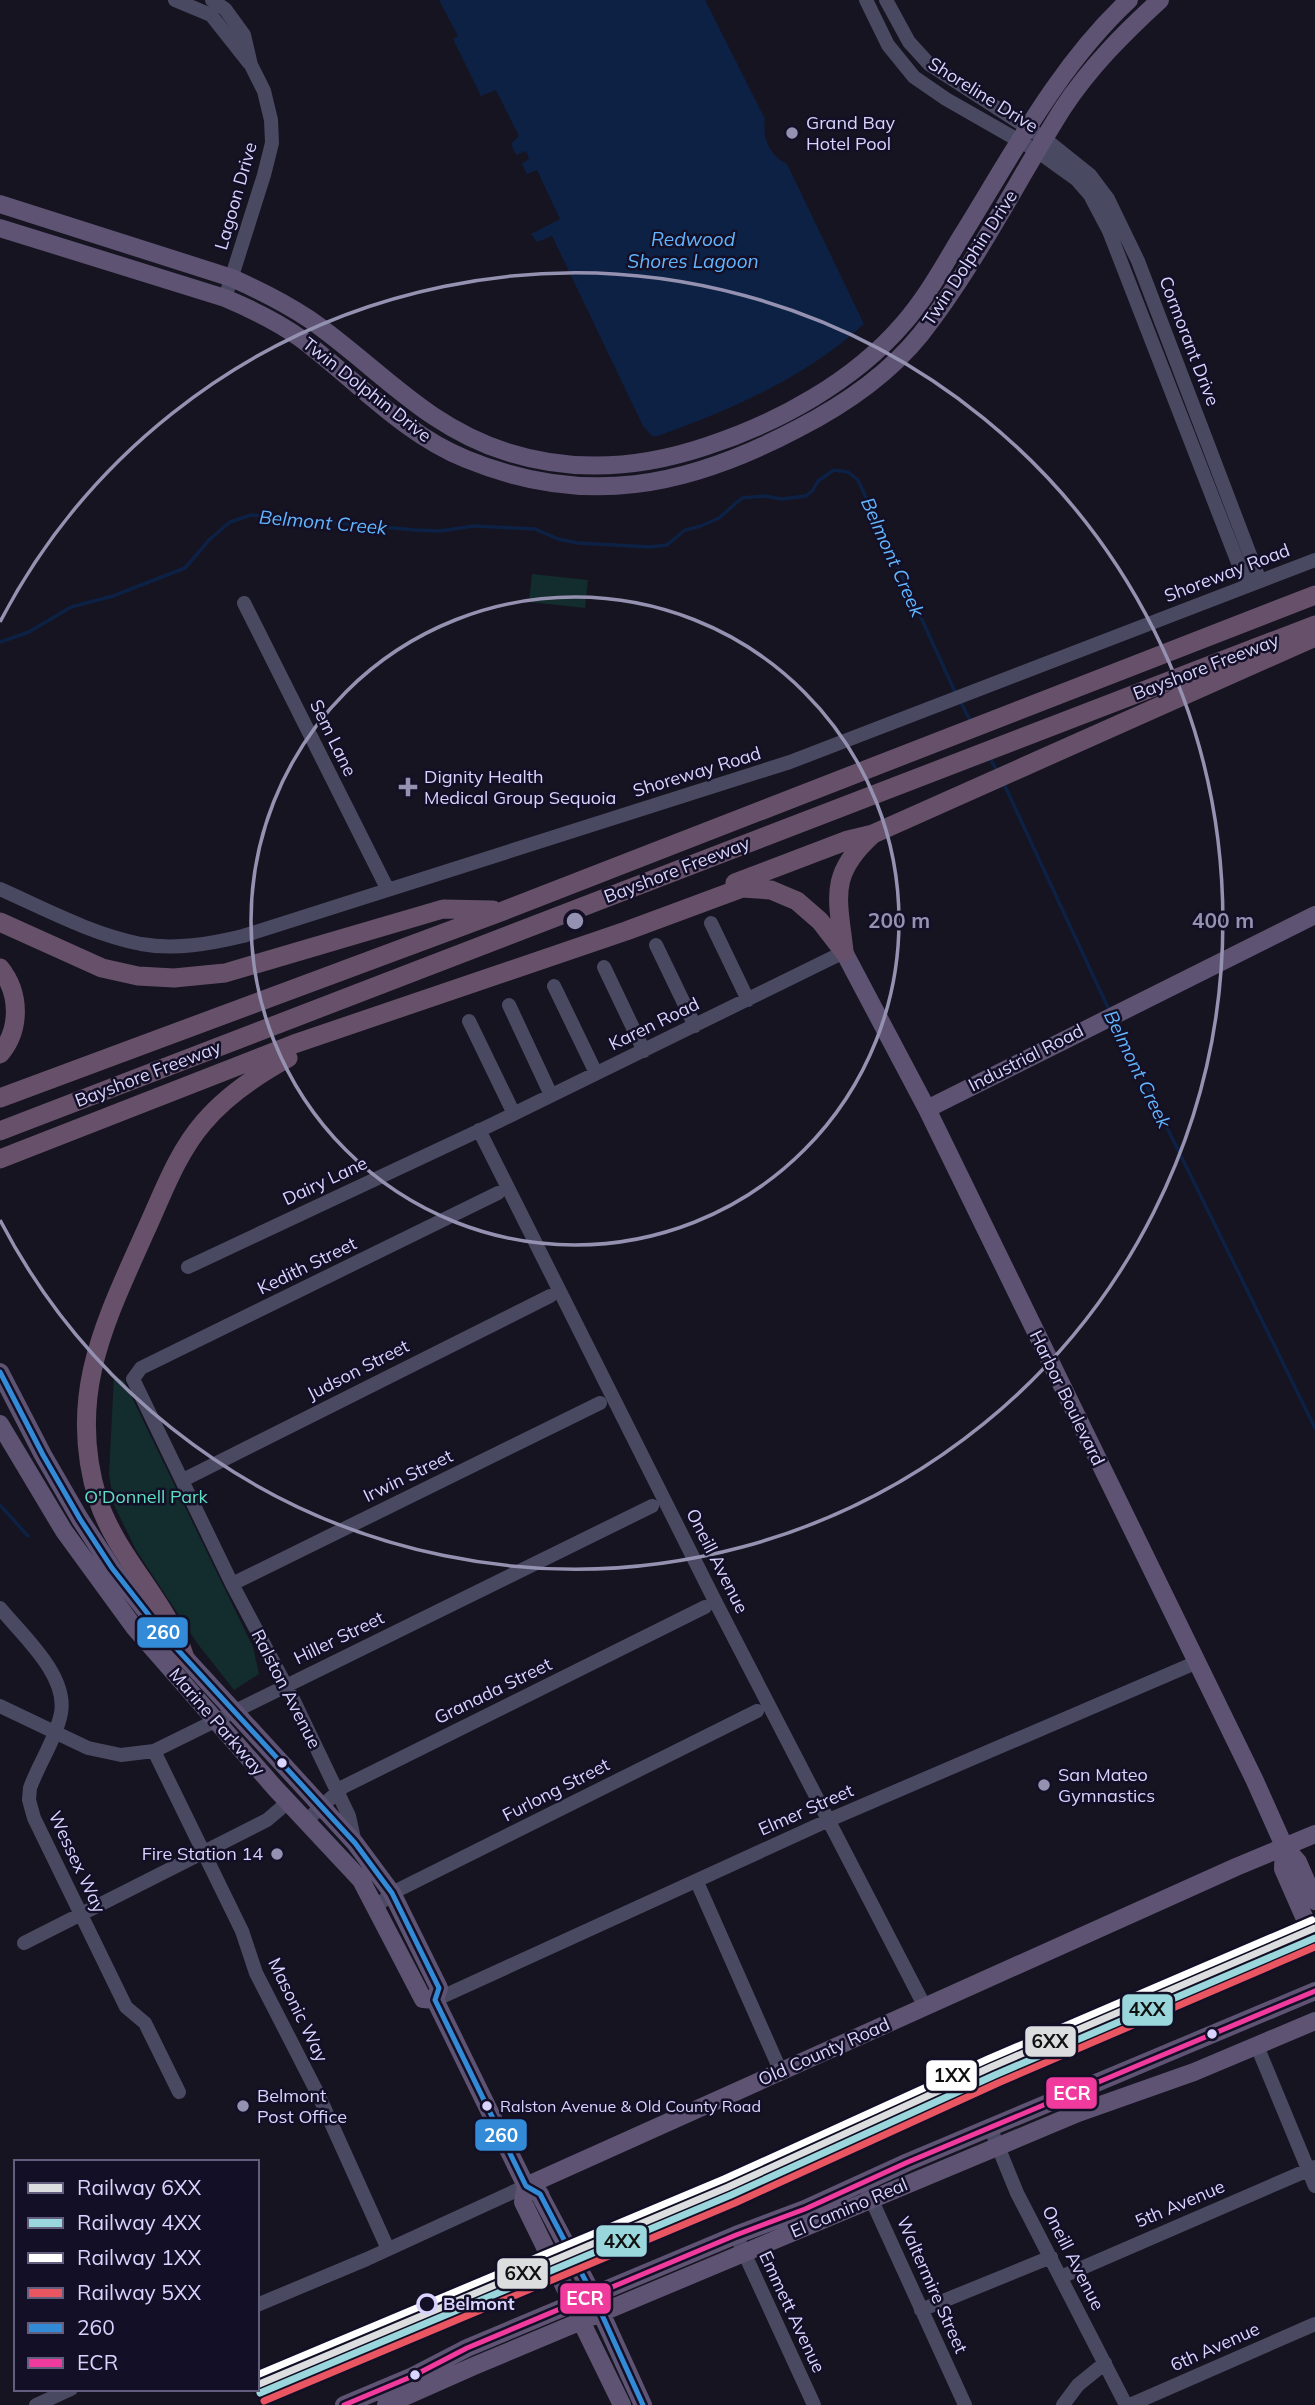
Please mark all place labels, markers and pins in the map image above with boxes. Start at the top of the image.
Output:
place label: Grand Bay Hotel Pool [806,111,895,155]
marker: Grand Bay Hotel Pool [784,125,800,141]
place label: Dignity Health Medical Group Sequoia [424,765,616,809]
marker: Dignity Health Medical Group Sequoia [398,777,418,797]
centre of rings [563,909,587,933]
unlabelled marker [275,1756,289,1770]
place label: San Mateo Gymnastics [1058,1763,1155,1807]
marker: San Mateo Gymnastics [1036,1777,1052,1793]
place label: Fire Station 14 [142,1842,263,1865]
marker: Fire Station 14 [269,1846,285,1862]
unlabelled marker [1205,2027,1219,2041]
place label: Belmont Post Office [257,2084,347,2128]
place label: Ralston Avenue & Old County Road [500,2096,761,2116]
marker: Belmont Post Office [235,2098,251,2114]
marker: Ralston Avenue & Old County Road [480,2099,494,2113]
place label: Belmont [443,2292,515,2315]
marker: Belmont [417,2294,437,2314]
unlabelled marker [408,2368,422,2382]

